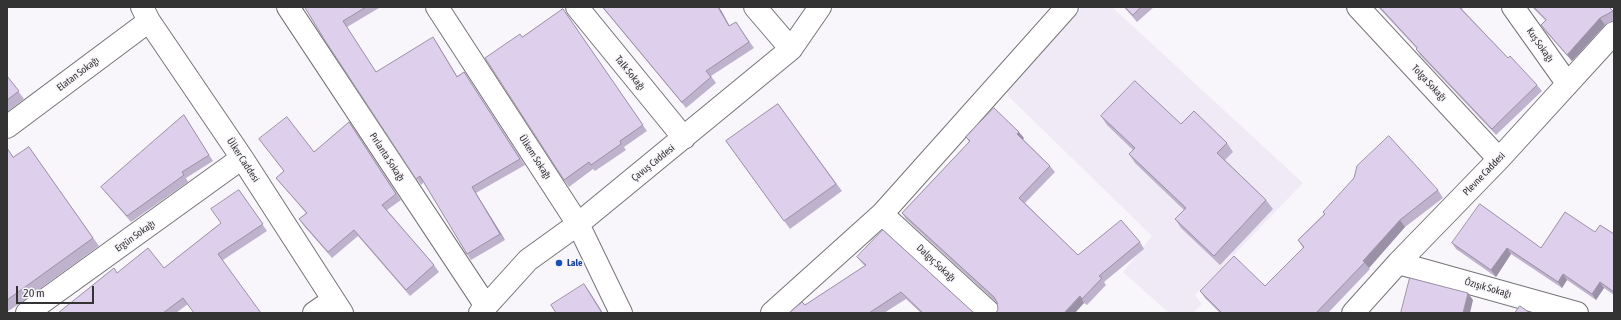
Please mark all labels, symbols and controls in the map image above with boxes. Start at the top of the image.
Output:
street label: Kuş Sokağı [1524,26,1556,64]
street label: Talk Sokağı [612,53,648,93]
street label: Elatan Sokağı [54,54,102,94]
street label: Tolga Sokağı [1409,62,1449,104]
street label: Pırlanta Sokağı [367,130,407,184]
street label: Ülkem Sokağı [516,133,554,181]
street label: Ülker Caddesi [224,136,262,184]
street label: Çavuş Caddesi [629,142,677,184]
street label: Plevne Caddesi [1460,150,1508,198]
street label: Ergün Sokağı [113,217,157,255]
street label: Dalgıç Sokağı [914,242,958,284]
place label: Lale [567,257,583,269]
marker: Lale [554,258,564,268]
street label: Özışık Sokağı [1463,276,1513,300]
scale bar [18,278,96,304]
text: 20 m [23,286,45,300]

